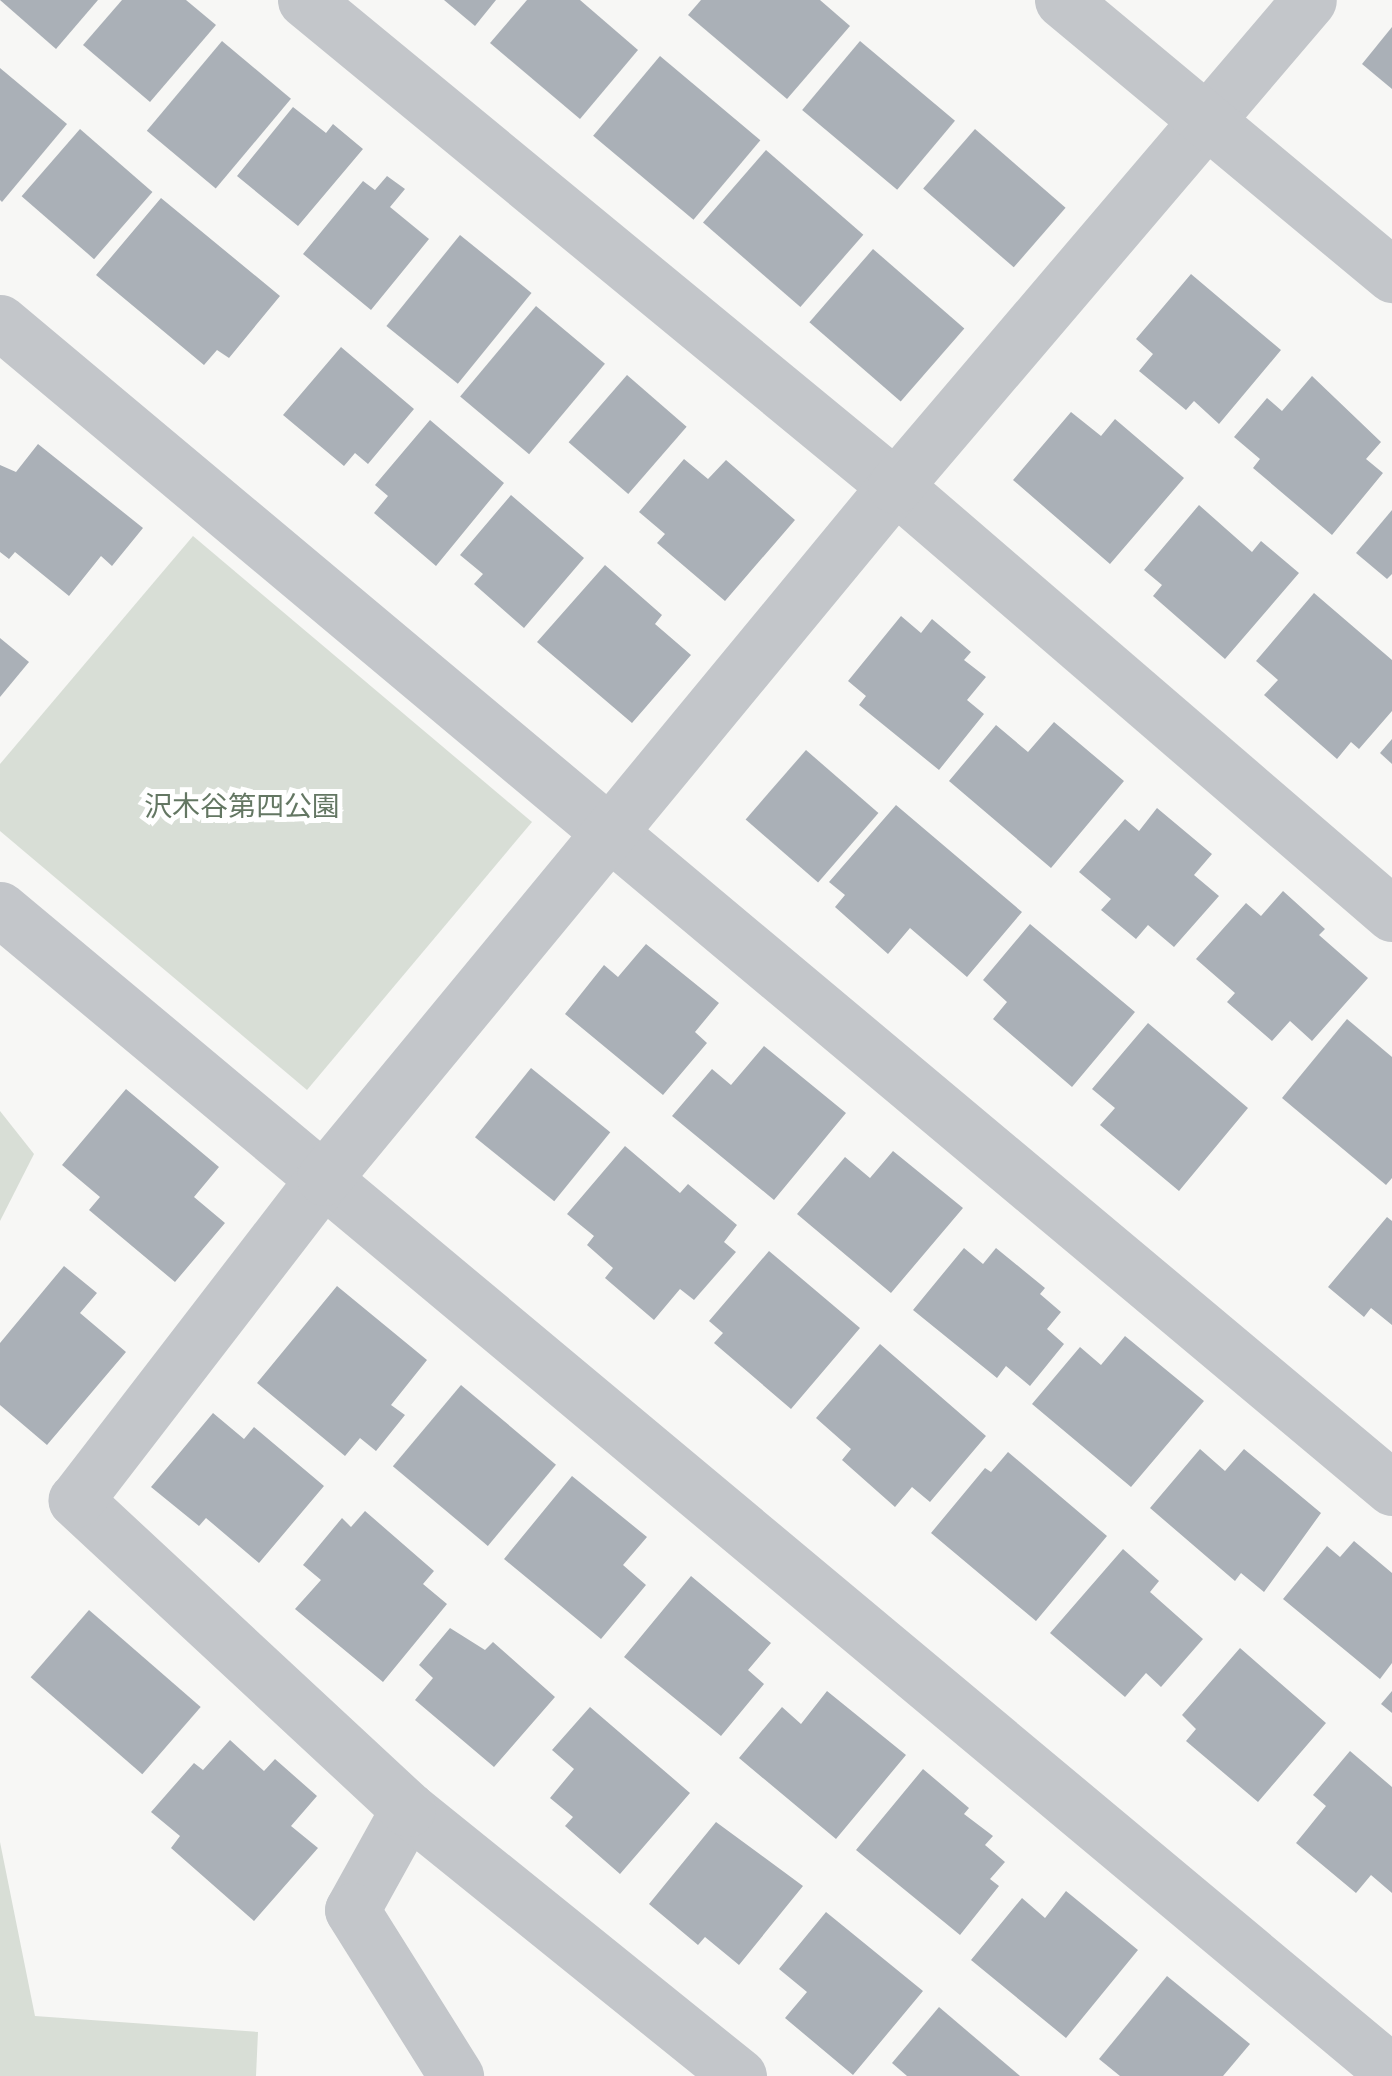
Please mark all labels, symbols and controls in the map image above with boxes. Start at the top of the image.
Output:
park label: 沢木谷第四公園 [144,790,340,824]

